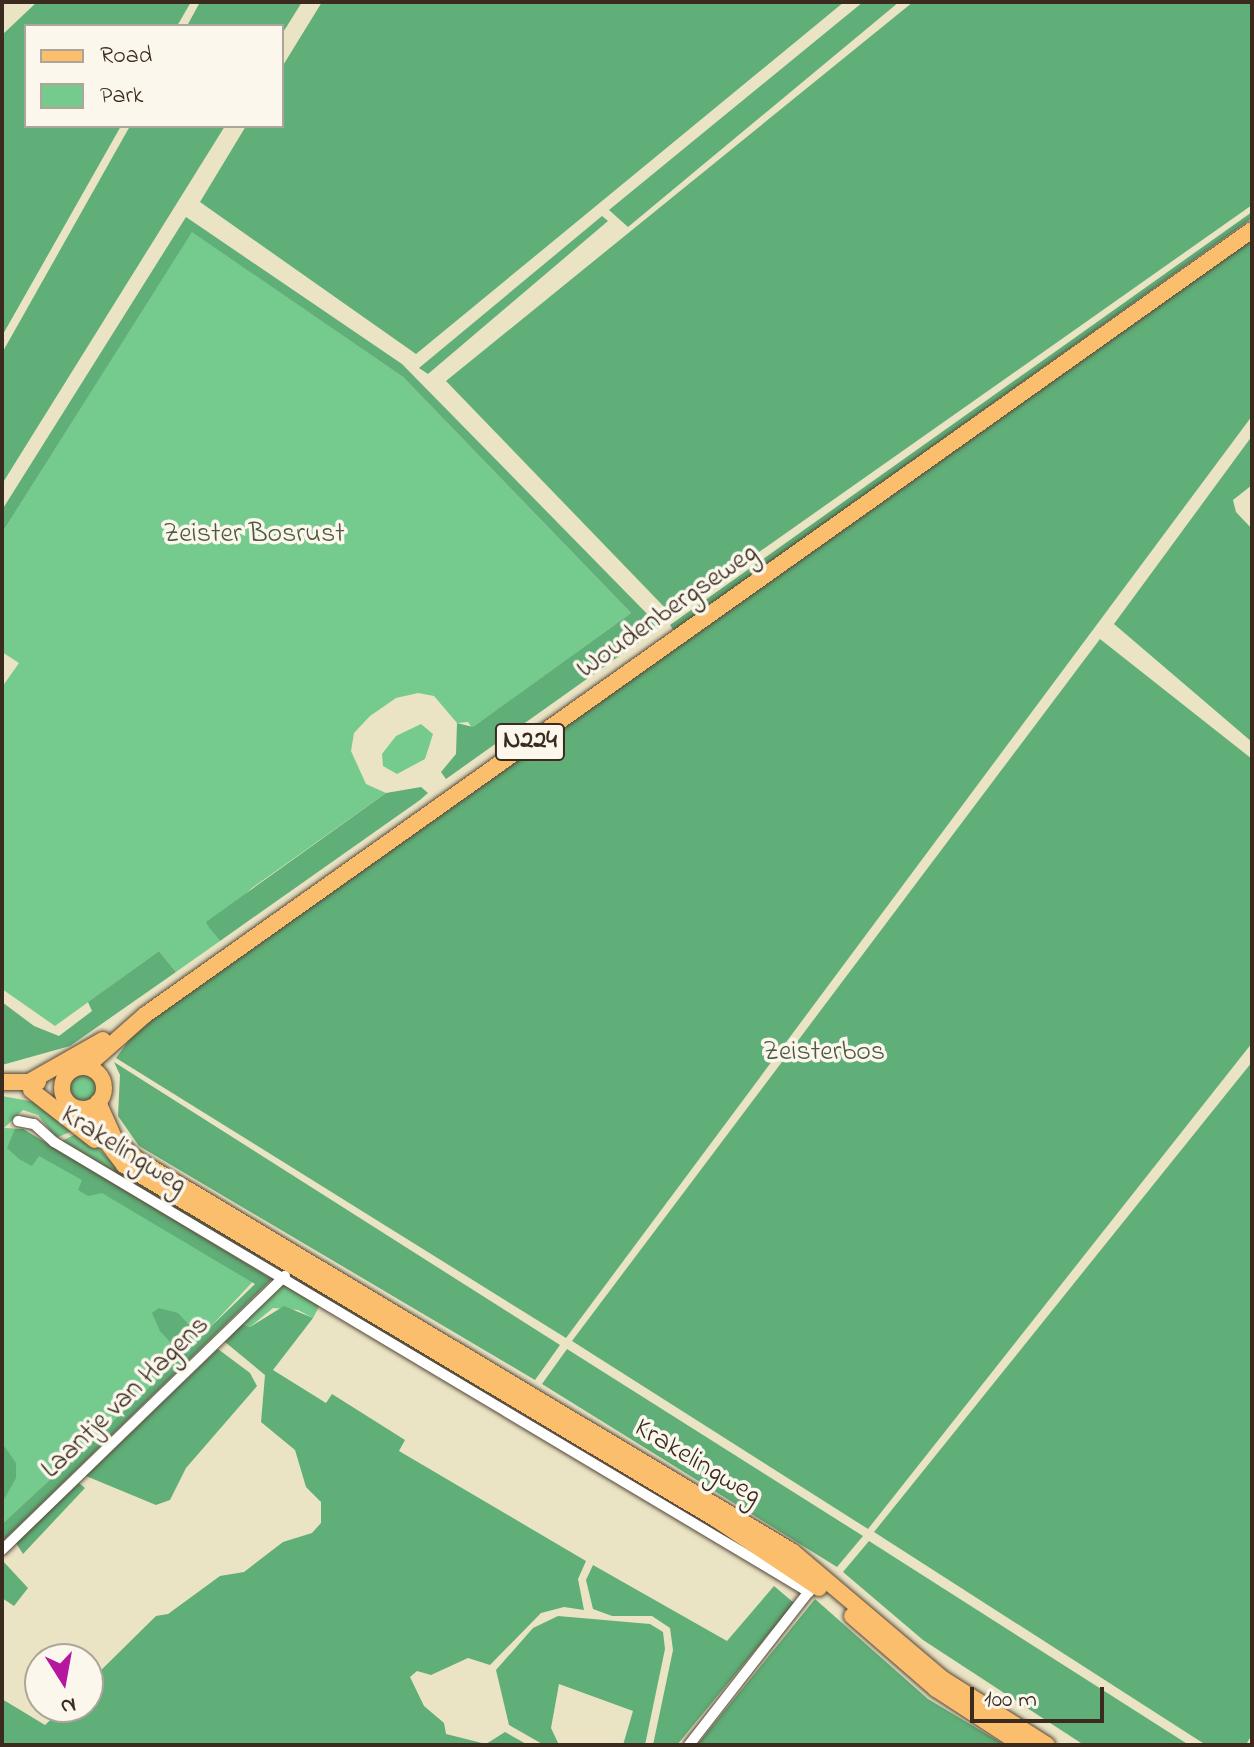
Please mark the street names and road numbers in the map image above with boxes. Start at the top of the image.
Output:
street label: Woudenbergseweg [571,537,765,687]
road number: N224 [494,720,566,764]
street label: Krakelingweg [54,1099,192,1203]
street label: Laantje van Hagens [35,1309,217,1487]
street label: Krakelingweg [628,1412,766,1514]

